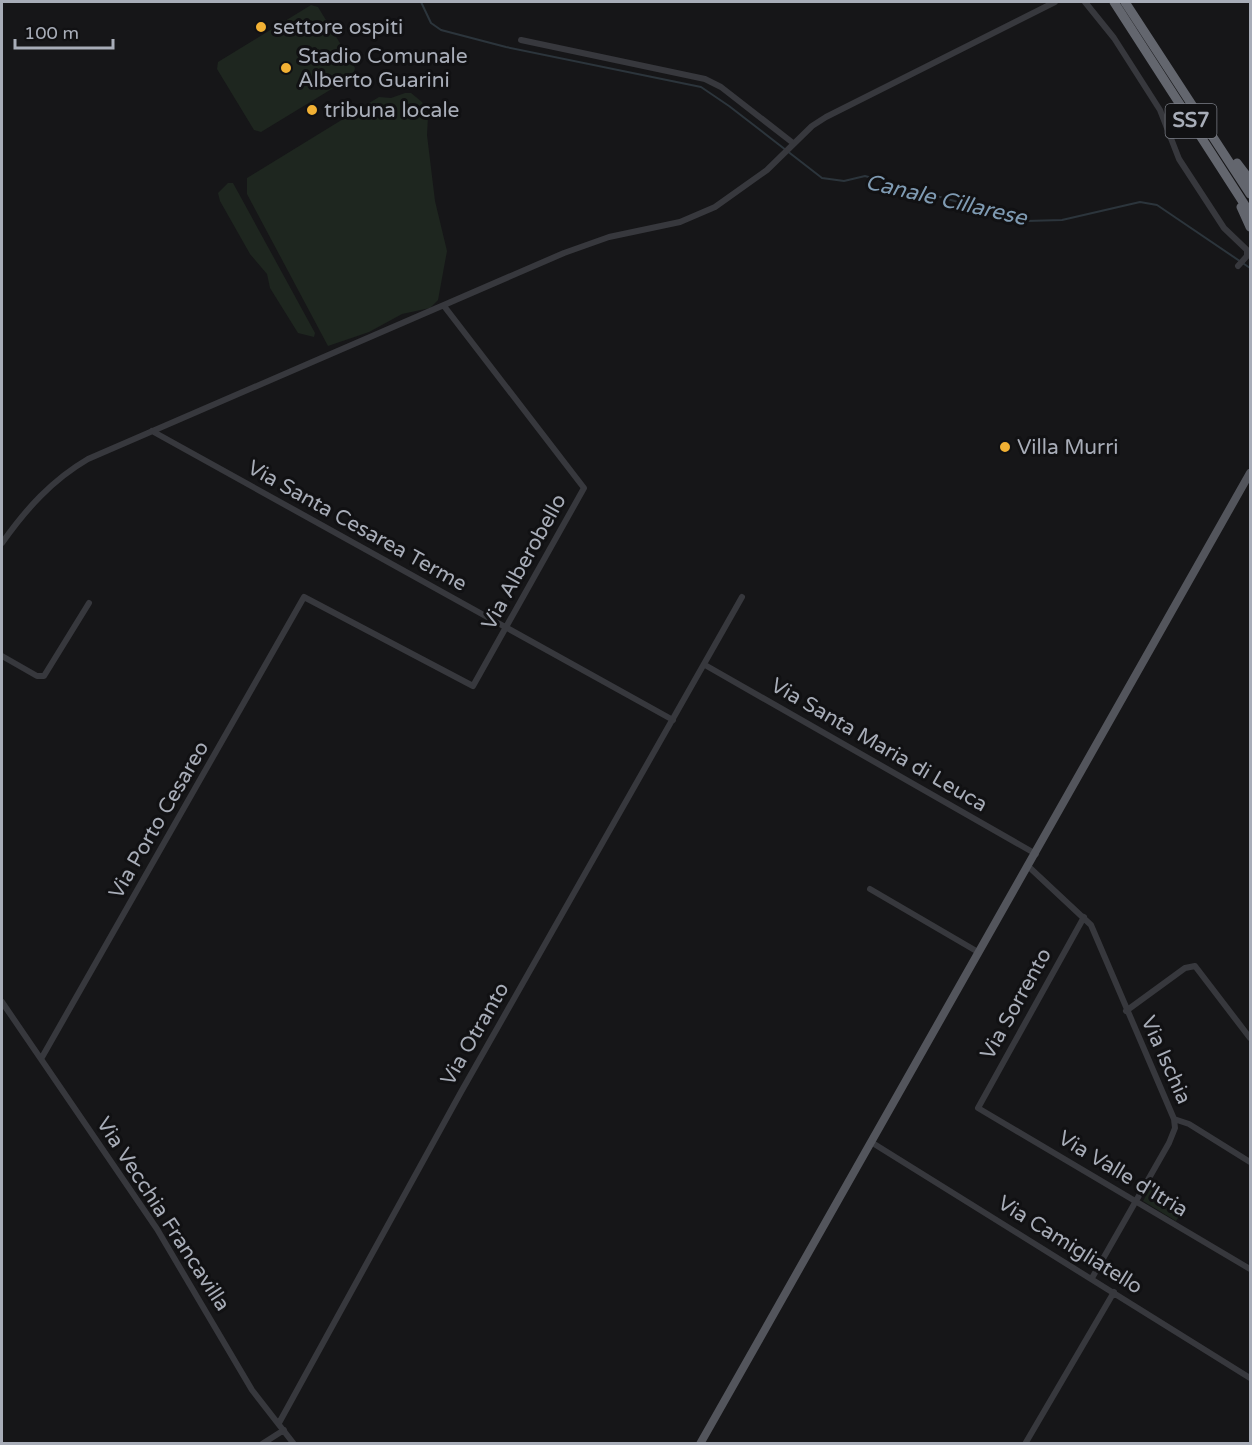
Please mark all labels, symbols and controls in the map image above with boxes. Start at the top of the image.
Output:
scale bar [15,12,112,50]
place label: settore ospiti [273,15,403,40]
marker: settore ospiti [254,20,268,34]
text: 100 m [24,22,79,44]
place label: Stadio Comunale Alberto Guarini [298,44,468,93]
marker: Stadio Comunale Alberto Guarini [279,61,293,75]
place label: tribuna locale [324,98,460,123]
marker: tribuna locale [305,103,319,117]
road number: SS7 [1166,104,1216,138]
water label: Canale Cillarese [863,169,1031,232]
place label: Villa Murri [1017,435,1118,460]
marker: Villa Murri [998,440,1012,454]
street label: Via Santa Cesarea Terme [243,455,471,597]
street label: Via Alberobello [476,490,572,634]
street label: Via Santa Maria di Leuca [766,673,992,817]
street label: Via Porto Cesareo [104,737,214,903]
street label: Via Sorrento [975,944,1057,1064]
street label: Via Otranto [435,978,515,1090]
street label: Via Ischia [1136,1012,1196,1108]
street label: Via Vecchia Francavilla [91,1112,235,1316]
street label: Via Valle d'Itria [1054,1126,1192,1222]
street label: Via Camigliatello [993,1190,1147,1300]

